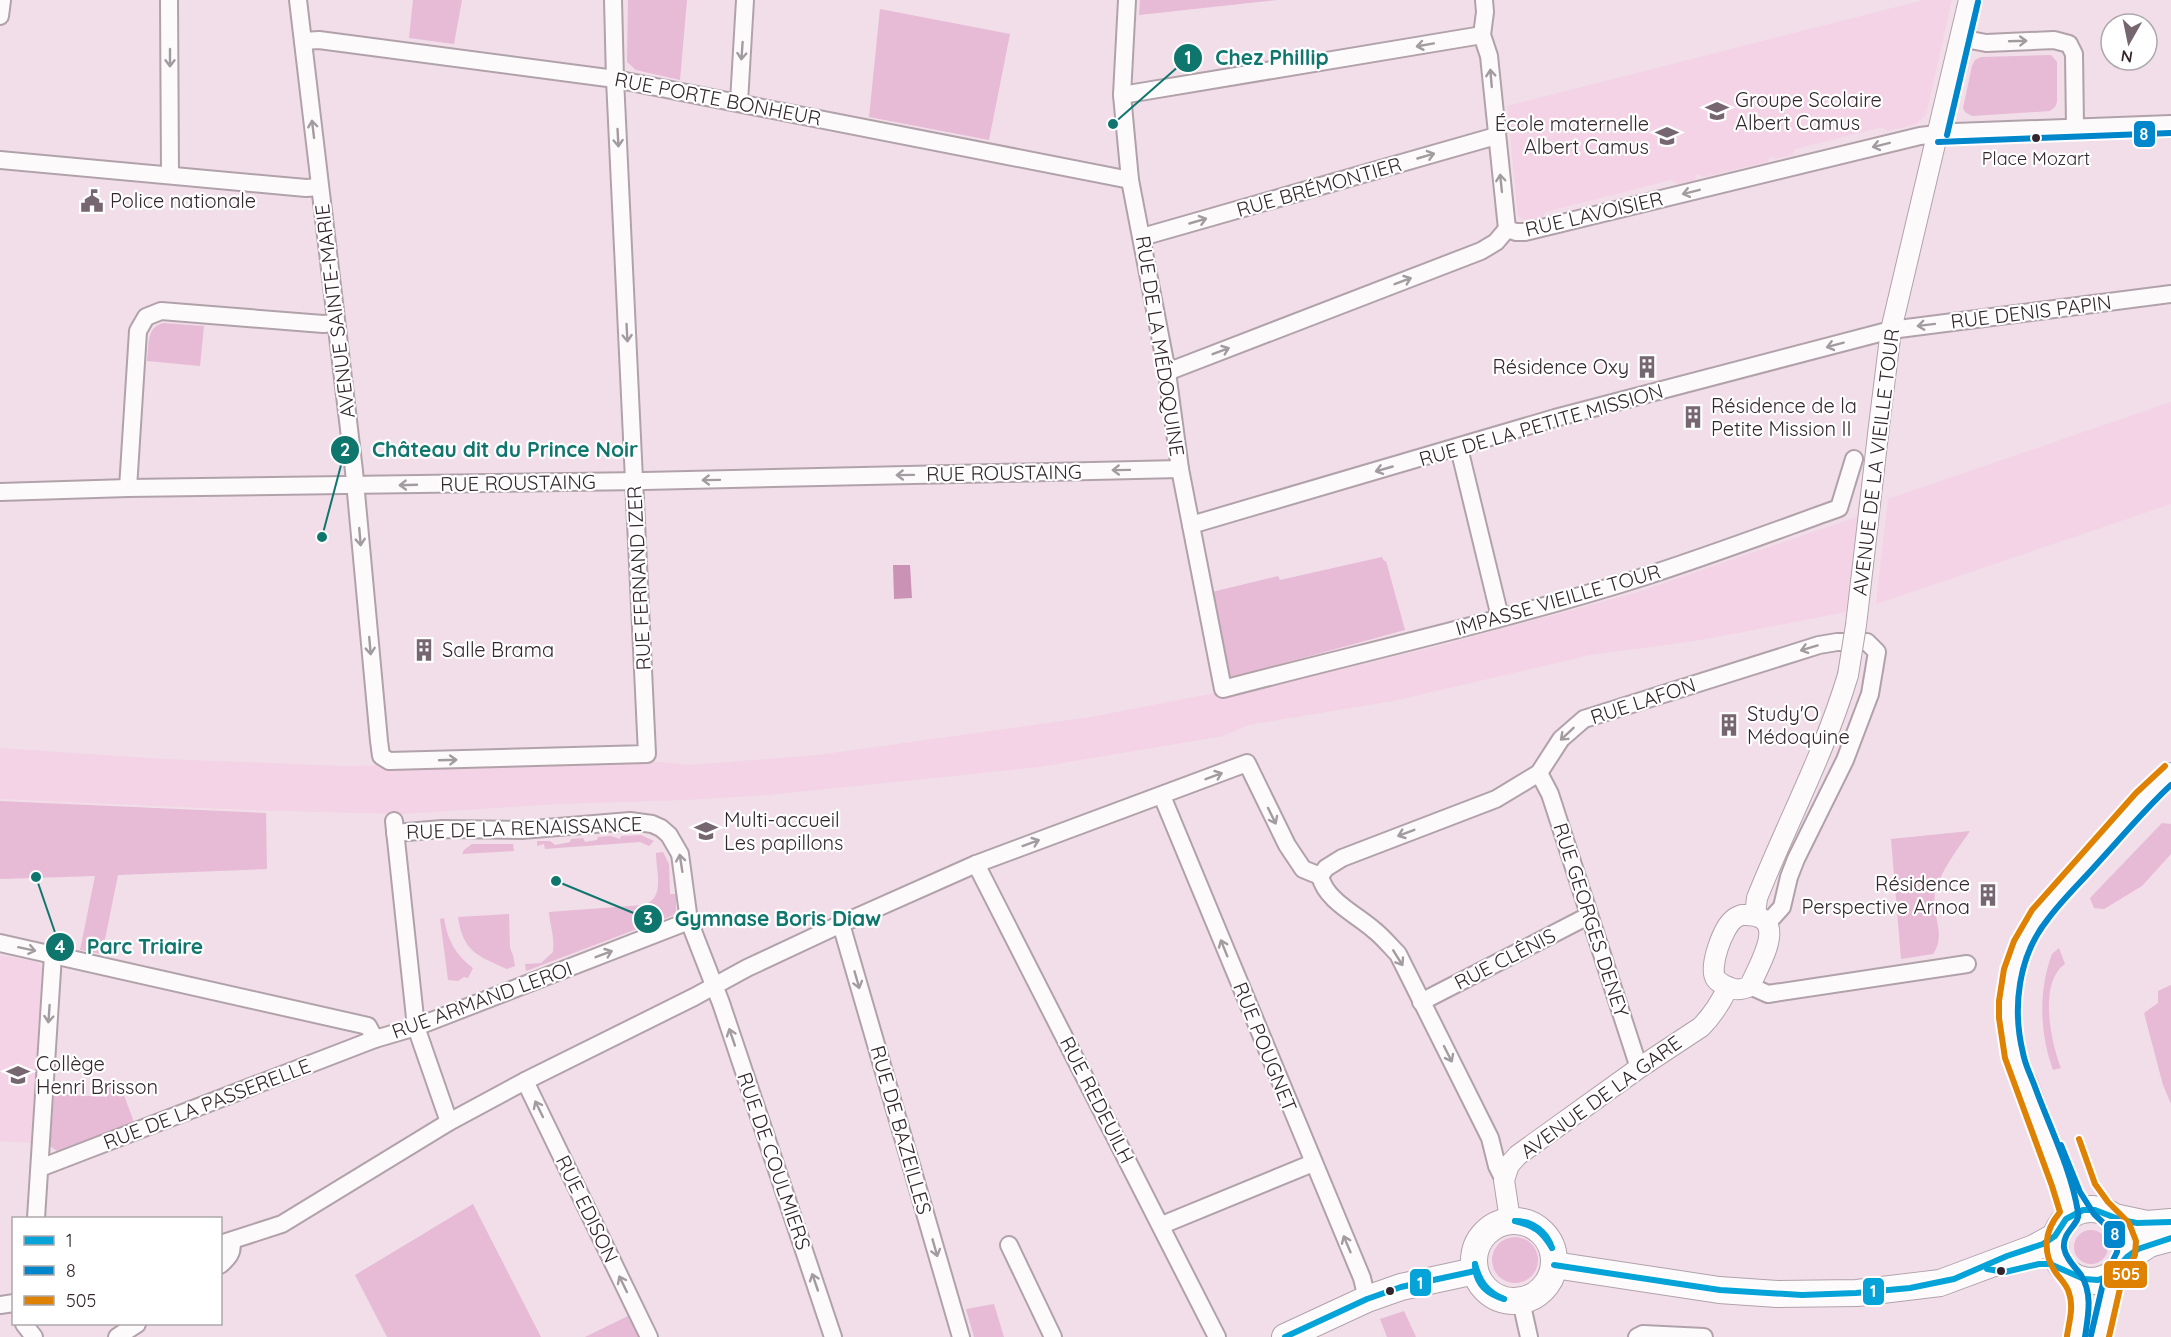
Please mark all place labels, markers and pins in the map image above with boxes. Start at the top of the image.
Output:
callout: Chez Phillip [1173,39,1340,78]
place label: Groupe Scolaire Albert Camus [1735,87,1882,135]
school or university icon: Groupe Scolaire Albert Camus [1704,98,1730,124]
place label: École maternelle Albert Camus [1495,111,1649,159]
school or university icon: École maternelle Albert Camus [1654,123,1680,149]
marker: Place Mozart [2030,132,2042,144]
place label: Place Mozart [1982,147,2090,170]
public building icon: Police nationale [79,188,105,214]
place label: Police nationale [110,188,256,213]
place label: Résidence Oxy [1492,354,1629,379]
building icon: Résidence Oxy [1634,354,1660,380]
place label: Résidence de la Petite Mission II [1711,393,1857,441]
building icon: Résidence de la Petite Mission II [1680,404,1706,430]
callout: Château dit du Prince Noir [330,430,650,469]
building icon: Salle Brama [411,637,437,663]
place label: Salle Brama [442,637,554,662]
place label: Study'O Médoquine [1747,701,1850,749]
building icon: Study'O Médoquine [1716,712,1742,738]
place label: Multi-accueil Les papillons [724,807,843,855]
school or university icon: Multi-accueil Les papillons [693,818,719,844]
place label: Résidence Perspective Arnoa [1801,871,1970,919]
building icon: Résidence Perspective Arnoa [1975,882,2001,908]
callout: Gymnase Boris Diaw [633,899,893,938]
callout: Parc Triaire [45,927,215,966]
place label: Collège Henri Brisson [36,1051,158,1099]
school or university icon: Collège Henri Brisson [5,1062,31,1088]
unlabelled marker [1995,1265,2007,1277]
unlabelled marker [1384,1285,1396,1297]

